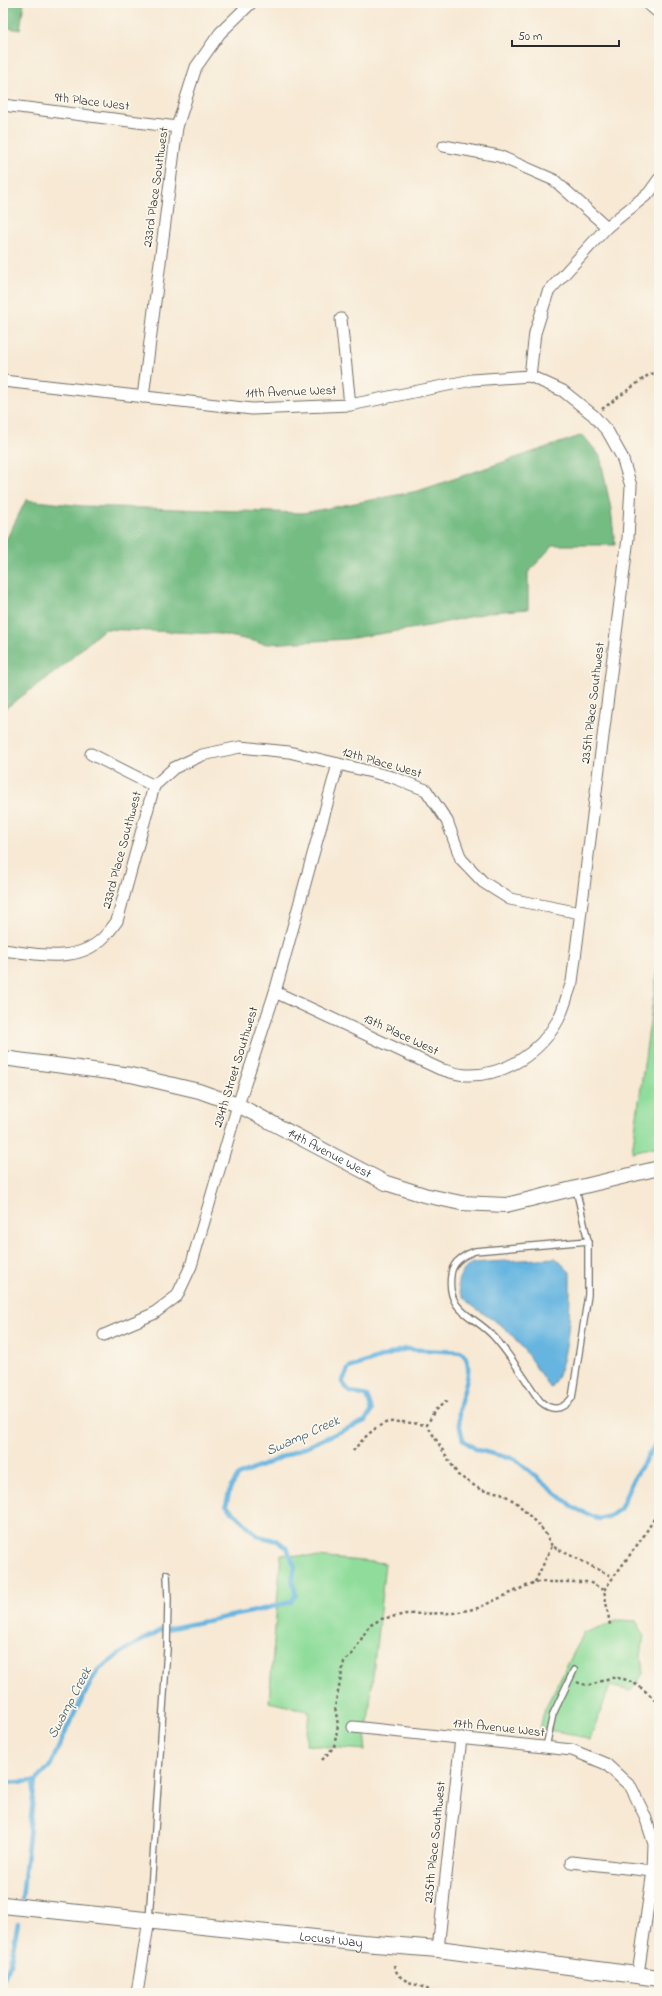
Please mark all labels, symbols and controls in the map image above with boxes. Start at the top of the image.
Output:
scale bar [512,22,619,48]
text: 50 m [518,28,542,46]
street label: 9th Place West [53,88,131,116]
street label: 233rd Place Southwest [138,125,174,248]
street label: 11th Avenue West [245,381,337,403]
street label: 235th Place Southwest [576,641,610,765]
street label: 12th Place West [340,743,425,784]
street label: 233rd Place Southwest [97,789,147,911]
street label: 234th Street Southwest [209,1004,264,1130]
street label: 13th Place West [360,1009,442,1061]
street label: 14th Avenue West [284,1123,375,1184]
water label: Swamp Creek [263,1410,344,1462]
water label: Swamp Creek [42,1663,98,1743]
street label: 17th Avenue West [452,1714,547,1742]
street label: 235th Place Southwest [419,1780,451,1904]
street label: Locust Way [299,1927,364,1953]

